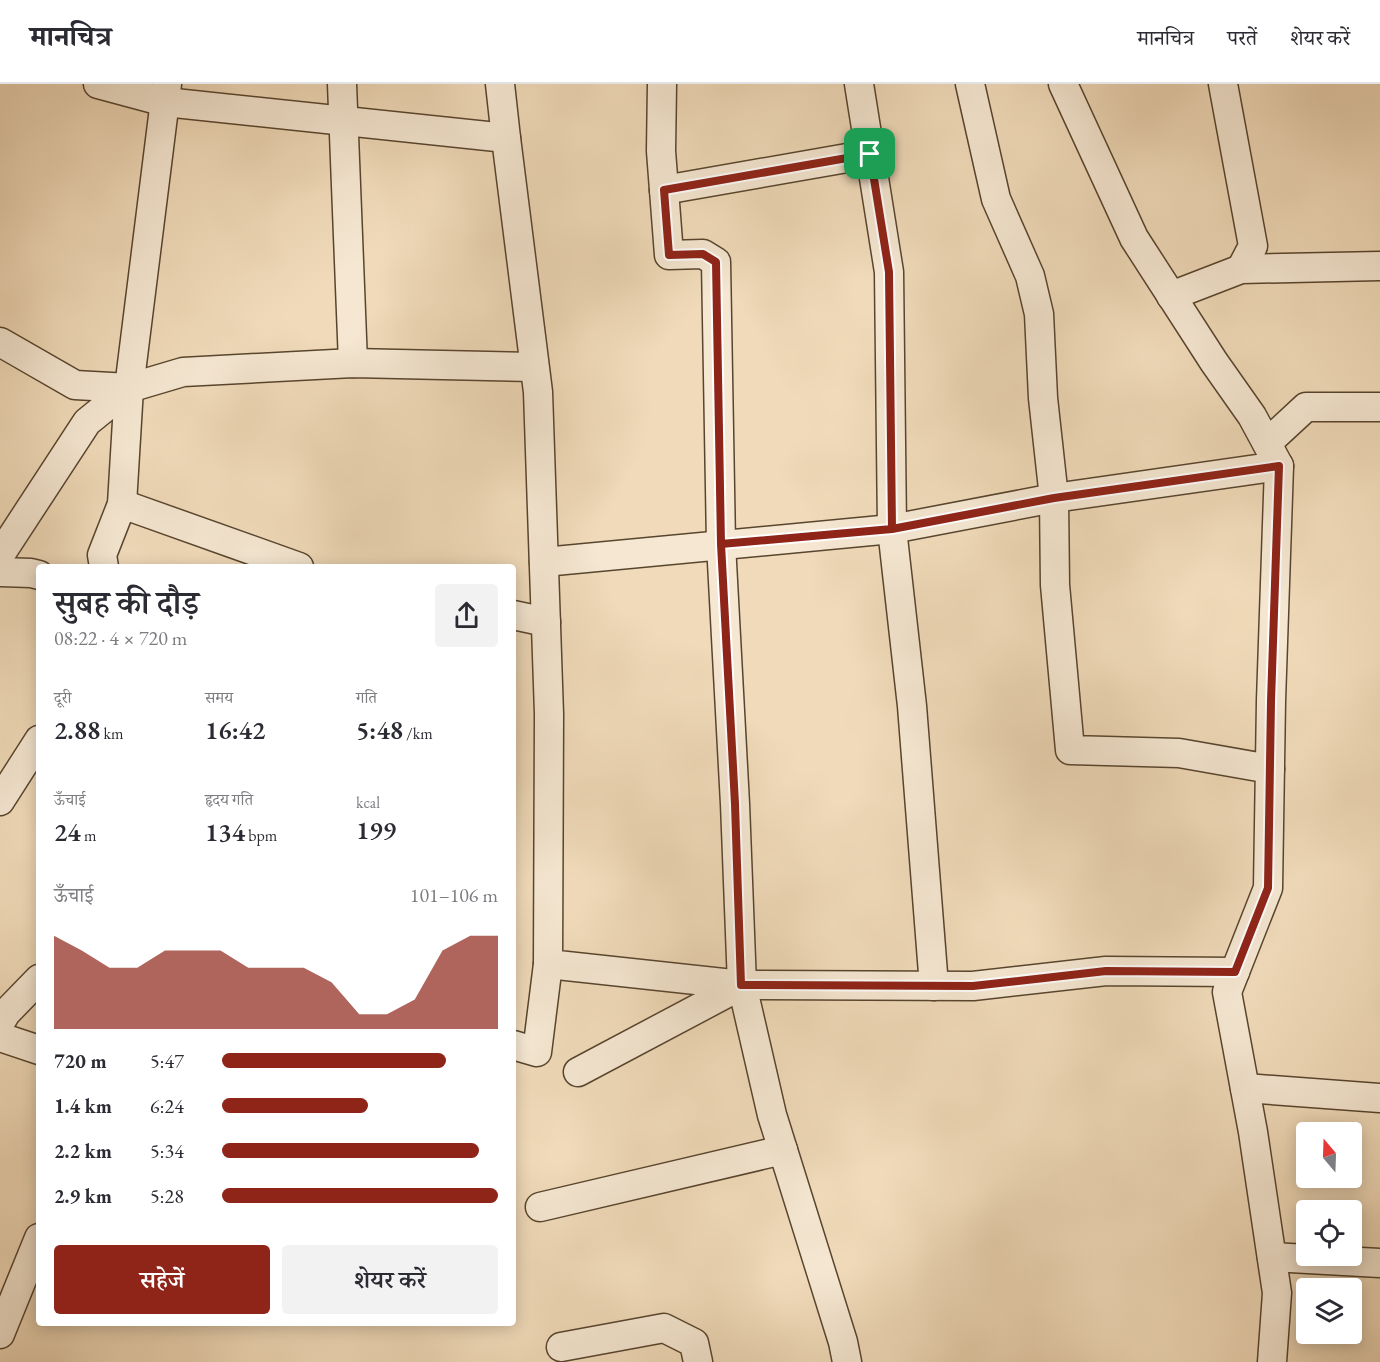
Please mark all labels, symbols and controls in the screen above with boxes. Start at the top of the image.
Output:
text: मानचित्र [30,18,112,54]
text: मानचित्र [1137,24,1194,51]
text: परतें [1227,24,1257,51]
text: शेयर करें [1290,24,1350,51]
pin [844,128,895,179]
icon: arrive [853,137,886,170]
text: सुबह की दौड़ [54,581,199,624]
button: share [435,584,498,647]
text: 08:22 · 4 × 720 m [54,625,187,651]
text: दूरी [54,687,71,708]
text: समय [205,687,233,708]
text: गति [356,687,377,708]
text: 2.88 [54,713,100,747]
text: 16:42 [205,713,265,747]
text: 5:48 [356,713,403,747]
text: km [100,723,123,744]
text: /km [403,723,433,744]
text: ऊँचाई [54,789,86,810]
text: हृदय गति [205,789,253,810]
text: kcal [356,792,380,813]
text: 199 [356,813,396,847]
text: 24 [54,815,81,849]
text: 134 [205,815,245,849]
text: m [81,825,96,846]
text: bpm [245,825,277,846]
text: ऊँचाई [54,882,93,908]
text: 101–106 m [410,882,498,908]
text: 720 m [54,1048,107,1074]
text: 5:47 [150,1048,184,1074]
text: 1.4 km [54,1093,112,1119]
text: 6:24 [150,1093,184,1119]
north arrow [1296,1122,1362,1188]
map controls [1296,1122,1362,1344]
text: 2.2 km [54,1138,112,1164]
text: 5:34 [150,1138,184,1164]
text: 2.9 km [54,1183,112,1209]
text: 5:28 [150,1183,184,1209]
button: locate [1296,1200,1362,1266]
button: सहेजें [54,1245,270,1314]
button: शेयर करें [282,1245,498,1314]
button: layers [1296,1278,1362,1344]

